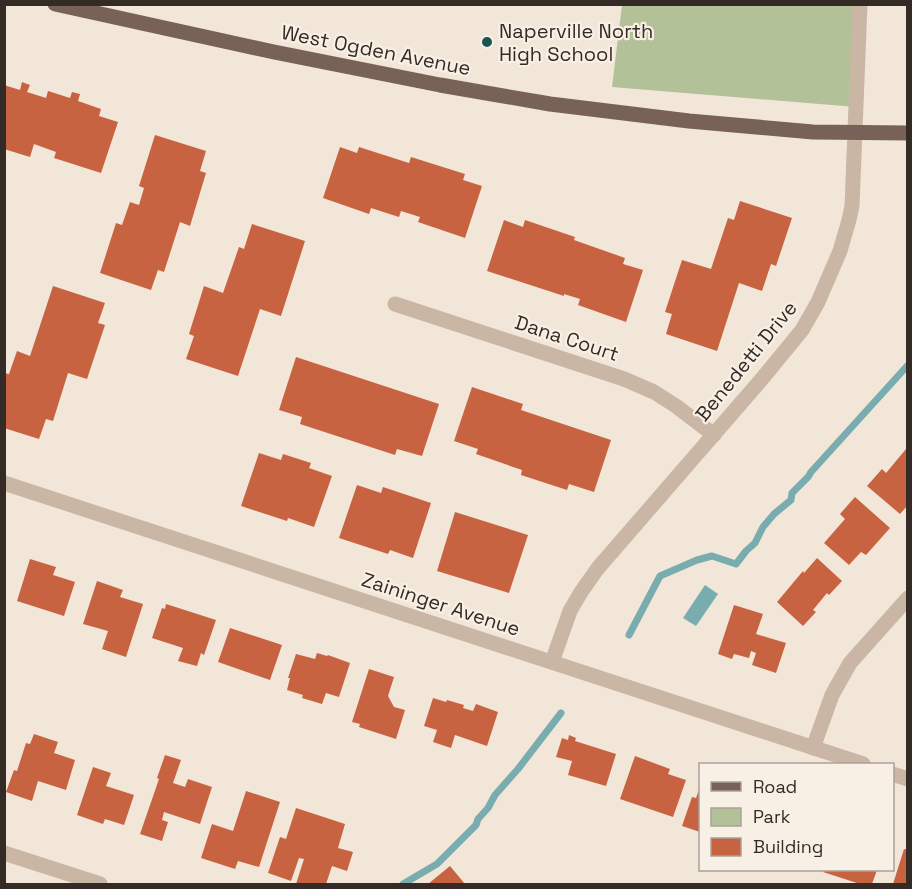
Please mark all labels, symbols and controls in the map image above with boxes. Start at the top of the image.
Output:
place label: Naperville North High School [499,18,653,67]
street label: West Ogden Avenue [279,19,473,81]
marker: Naperville North High School [480,35,494,49]
street label: Benedetti Drive [689,296,803,426]
street label: Dana Court [512,309,622,367]
street label: Zaininger Avenue [358,566,524,642]
legend [699,763,894,871]
text: Road [753,775,797,798]
text: Park [753,805,791,828]
text: Building [753,835,823,858]

